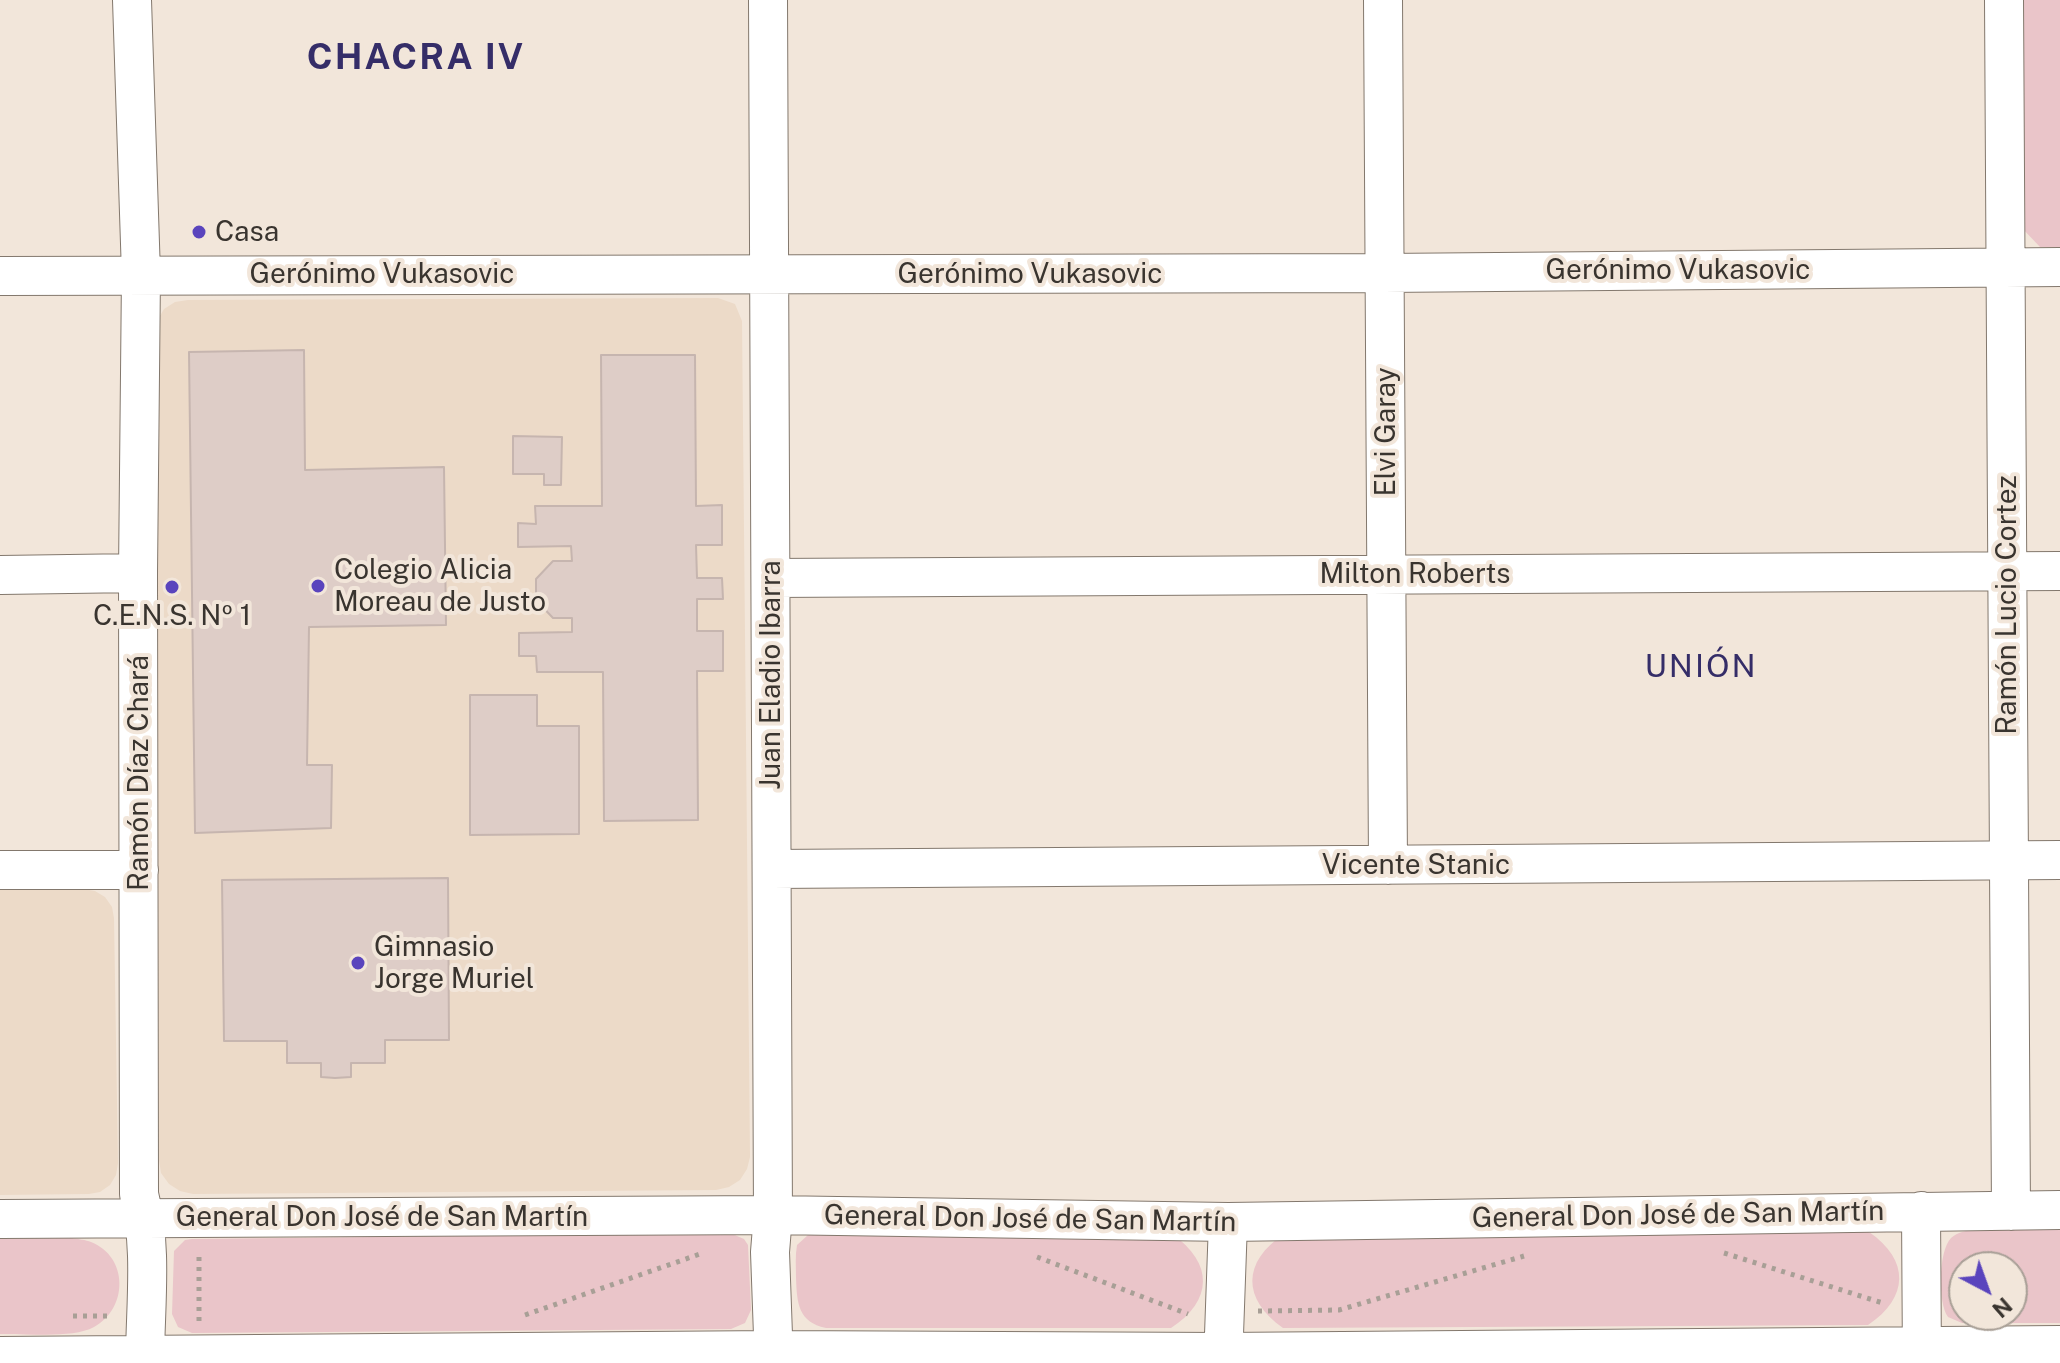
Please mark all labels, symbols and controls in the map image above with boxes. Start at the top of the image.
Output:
district label: CHACRA IV [307,36,525,80]
place label: Casa [215,215,279,249]
marker: Casa [190,223,208,241]
street label: Gerónimo Vukasovic [1545,253,1811,287]
street label: Gerónimo Vukasovic [249,257,515,291]
street label: Gerónimo Vukasovic [897,257,1163,291]
street label: Elvi Garay [1369,367,1403,497]
street label: Ramón Lucio Cortez [1990,475,2024,735]
place label: Colegio Alicia Moreau de Justo [334,553,546,619]
street label: Milton Roberts [1319,557,1511,591]
street label: Juan Eladio Ibarra [754,560,788,790]
marker: Colegio Alicia Moreau de Justo [309,577,327,595]
marker: C.E.N.S. Nº 1 [163,578,181,596]
place label: C.E.N.S. Nº 1 [93,599,251,633]
district label: UNIÓN [1644,648,1758,686]
street label: Ramón Díaz Chará [122,655,156,891]
street label: Vicente Stanic [1322,848,1510,882]
place label: Gimnasio Jorge Muriel [374,930,534,996]
marker: Gimnasio Jorge Muriel [349,954,367,972]
street label: General Don José de San Martín [1471,1195,1885,1235]
street label: General Don José de San Martín [823,1199,1237,1239]
street label: General Don José de San Martín [176,1200,588,1234]
north arrow [1948,1251,2028,1331]
text: N [1987,1292,2017,1323]

